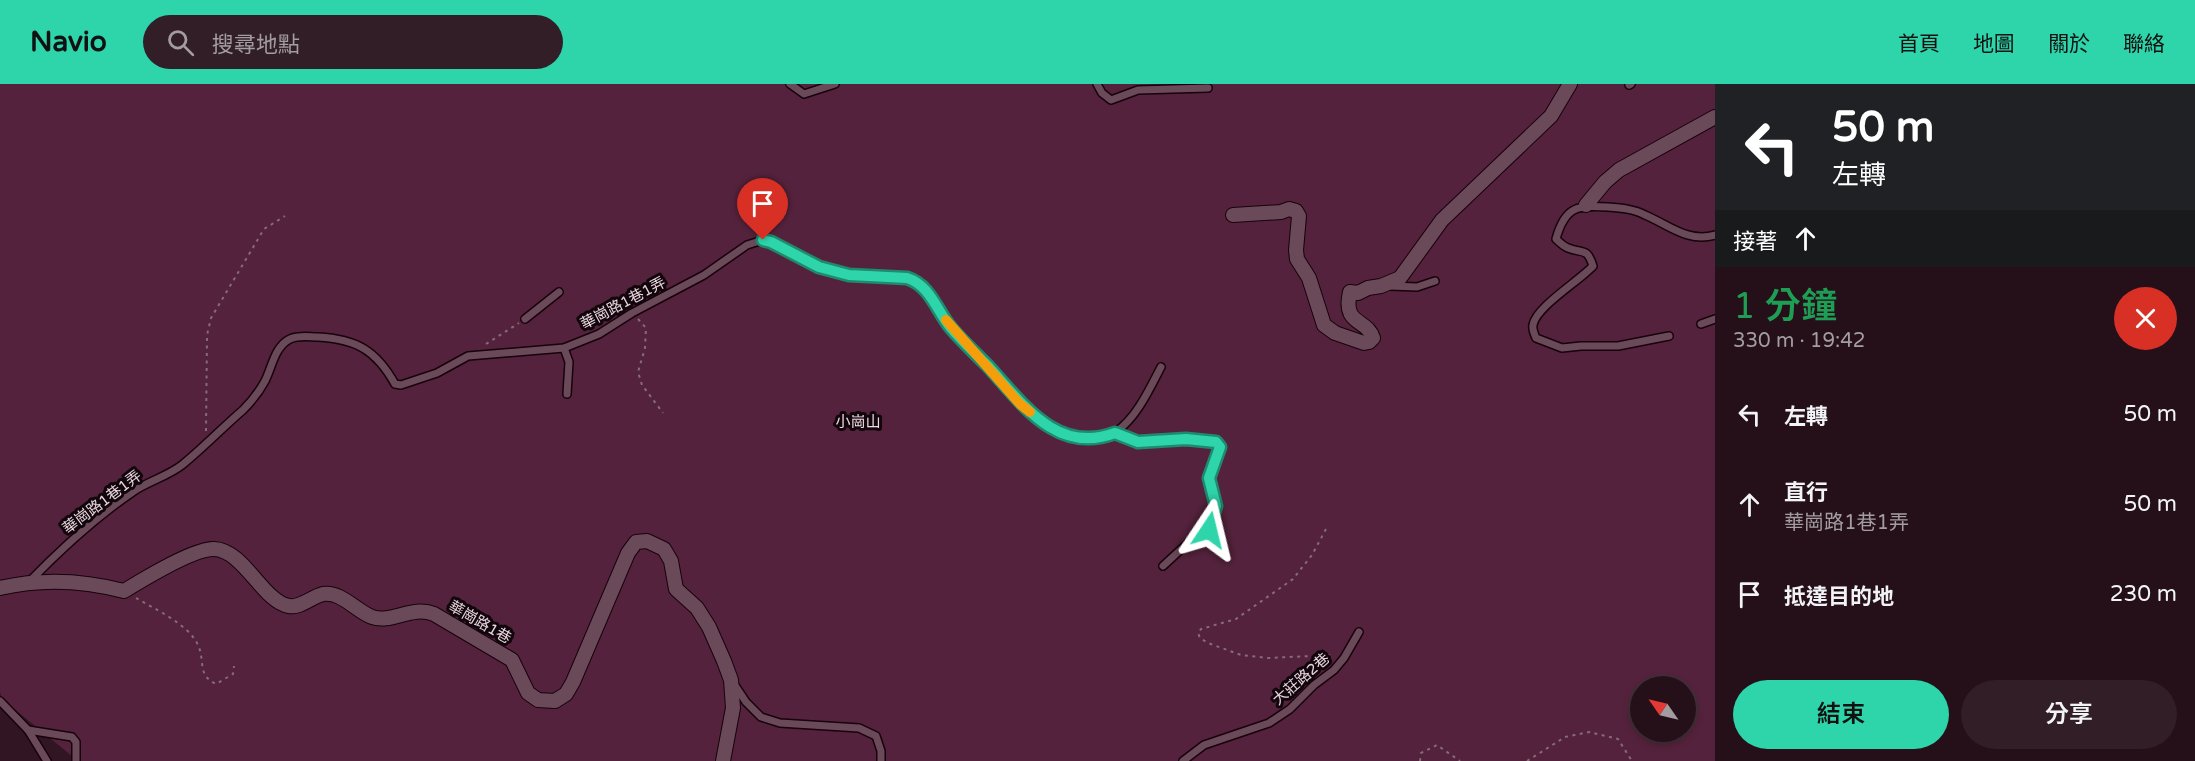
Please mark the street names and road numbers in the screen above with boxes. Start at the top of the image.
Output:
street label: 華崗路1巷1弄 [577,273,669,333]
street label: 華崗路1巷1弄 [59,467,145,537]
street label: 華崗路1巷 [445,597,515,647]
street label: 大莊路2巷 [1269,649,1333,709]

